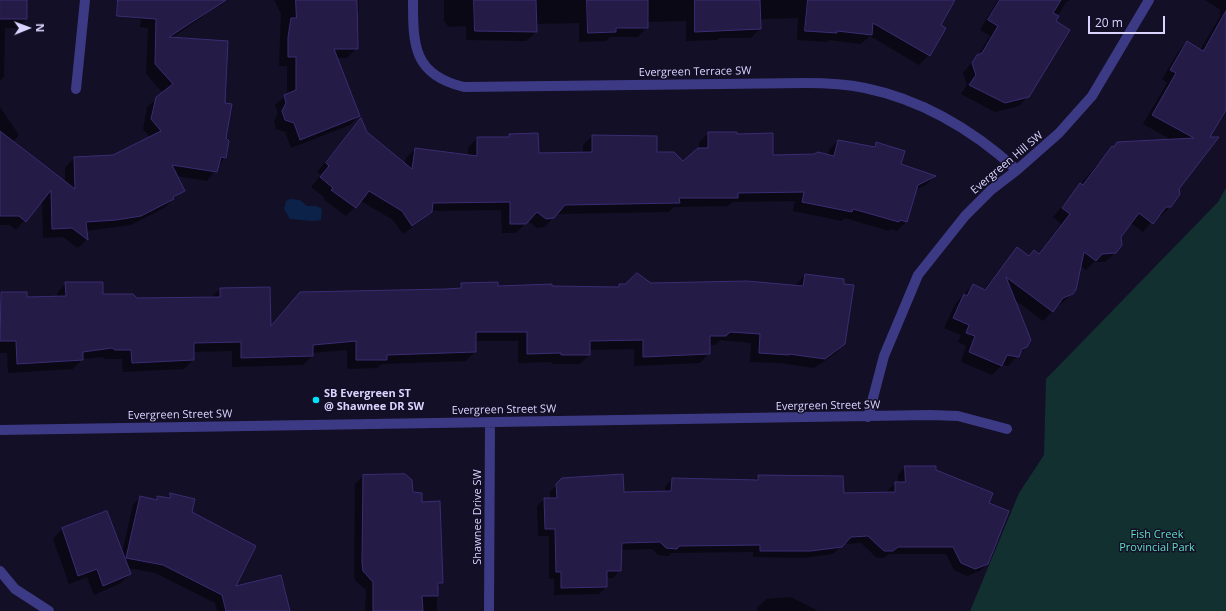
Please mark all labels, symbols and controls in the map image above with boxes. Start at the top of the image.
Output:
north arrow [8,8,48,48]
scale bar [1090,8,1167,34]
text: 20 m [1095,14,1123,31]
text: N [33,23,48,32]
street label: Evergreen Terrace SW [639,64,751,80]
street label: Evergreen Hill SW [968,129,1046,197]
place label: SB Evergreen ST @ Shawnee DR SW [324,387,424,413]
marker: SB Evergreen ST @ Shawnee DR SW [311,395,321,405]
street label: Evergreen Street SW [776,398,880,414]
street label: Evergreen Street SW [452,402,556,418]
street label: Evergreen Street SW [128,407,232,423]
street label: Shawnee Drive SW [471,469,485,565]
park label: Fish Creek Provincial Park [1119,528,1195,554]

